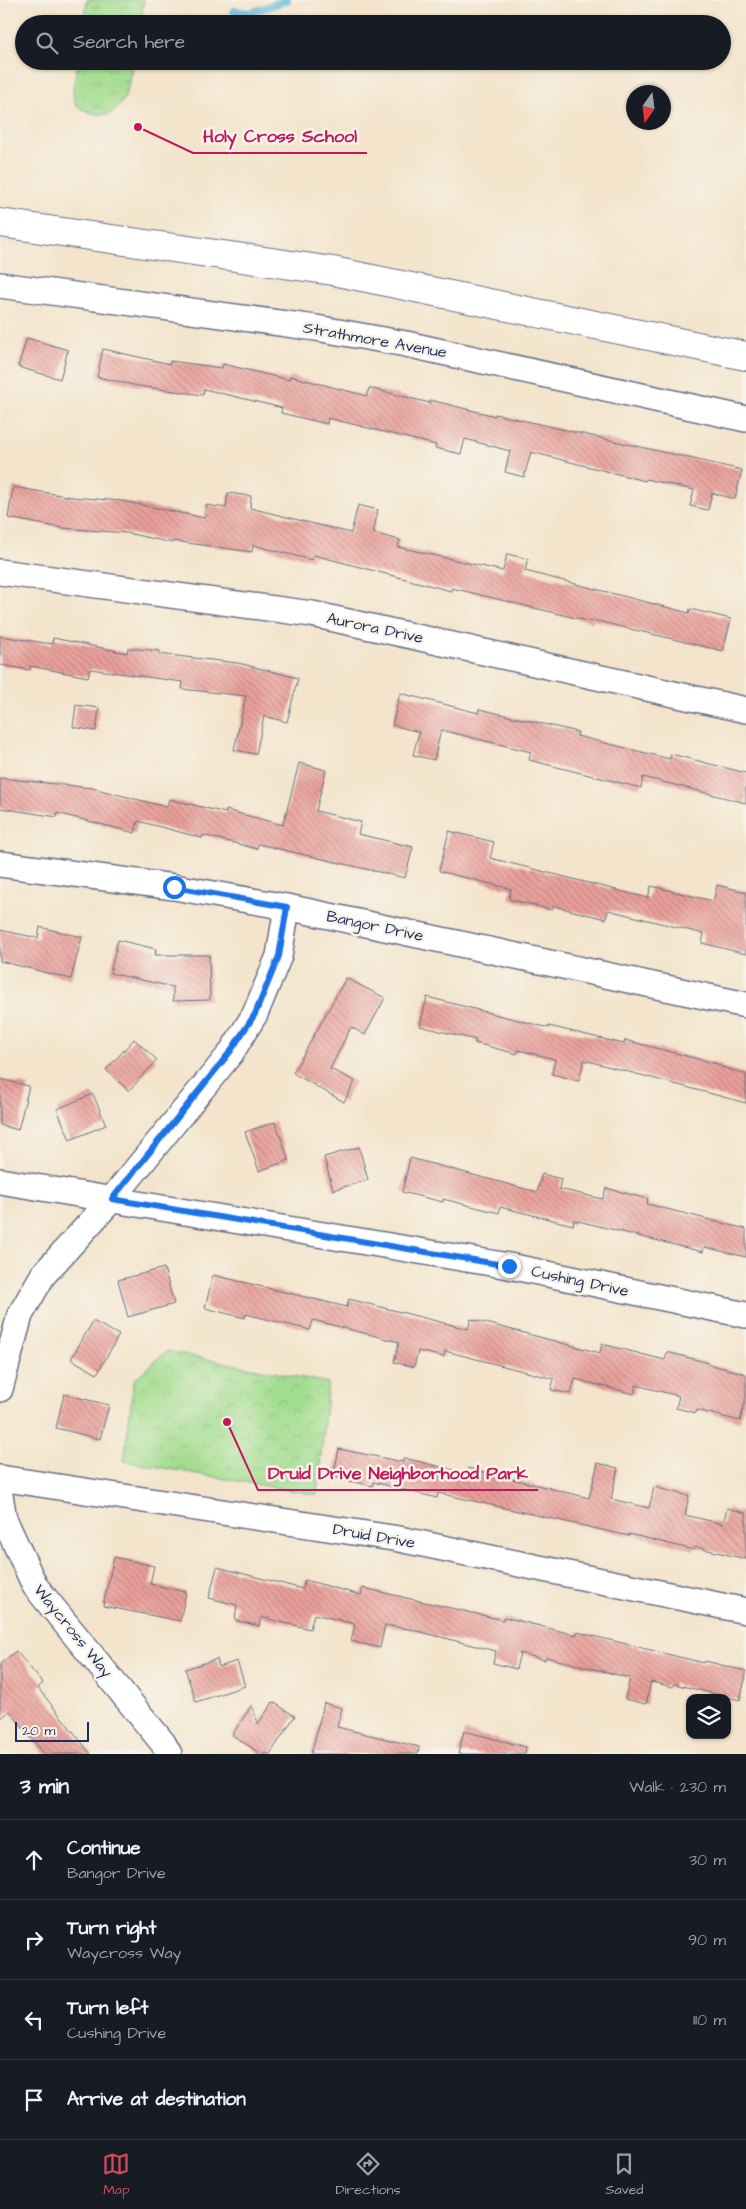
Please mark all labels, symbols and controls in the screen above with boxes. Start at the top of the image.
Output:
search box [15,15,731,70]
icon: search [33,29,61,57]
text: Search here [73,29,185,56]
north arrow [626,85,671,130]
callout: Holy Cross School [193,120,367,153]
text: Holy Cross School [203,124,357,150]
street label: Strathmore Avenue [301,317,449,364]
street label: Aurora Drive [325,607,426,649]
route start [163,876,186,899]
street label: Bangor Drive [324,905,426,948]
route end [498,1255,521,1278]
street label: Cushing Drive [529,1260,631,1303]
callout: Druid Drive Neighborhood Park [258,1457,538,1490]
text: Druid Drive Neighborhood Park [268,1461,529,1487]
street label: Druid Drive [331,1518,417,1554]
street label: Waycross Way [28,1580,118,1683]
map controls [686,1694,731,1739]
button: layers [686,1694,731,1739]
scale bar [15,1719,89,1742]
text: 20 m [22,1721,55,1741]
text: 3 min [20,1772,69,1801]
text: Walk · 230 m [629,1776,726,1798]
text: Continue [67,1835,141,1862]
icon: ahead [20,1846,48,1874]
text: 30 m [689,1849,726,1871]
text: Bangor Drive [67,1862,166,1884]
text: Turn right [67,1915,156,1942]
icon: right [20,1926,48,1954]
text: 90 m [688,1929,726,1951]
text: Waycross Way [67,1942,181,1964]
text: Turn left [67,1995,148,2022]
icon: left [20,2006,48,2034]
text: 110 m [693,2009,726,2031]
text: Cushing Drive [67,2022,166,2044]
icon: arrive [20,2086,48,2114]
text: Arrive at destination [67,2086,246,2113]
tab: Map [102,2150,130,2200]
tab: Directions [335,2150,400,2200]
tab: Saved [605,2150,644,2200]

